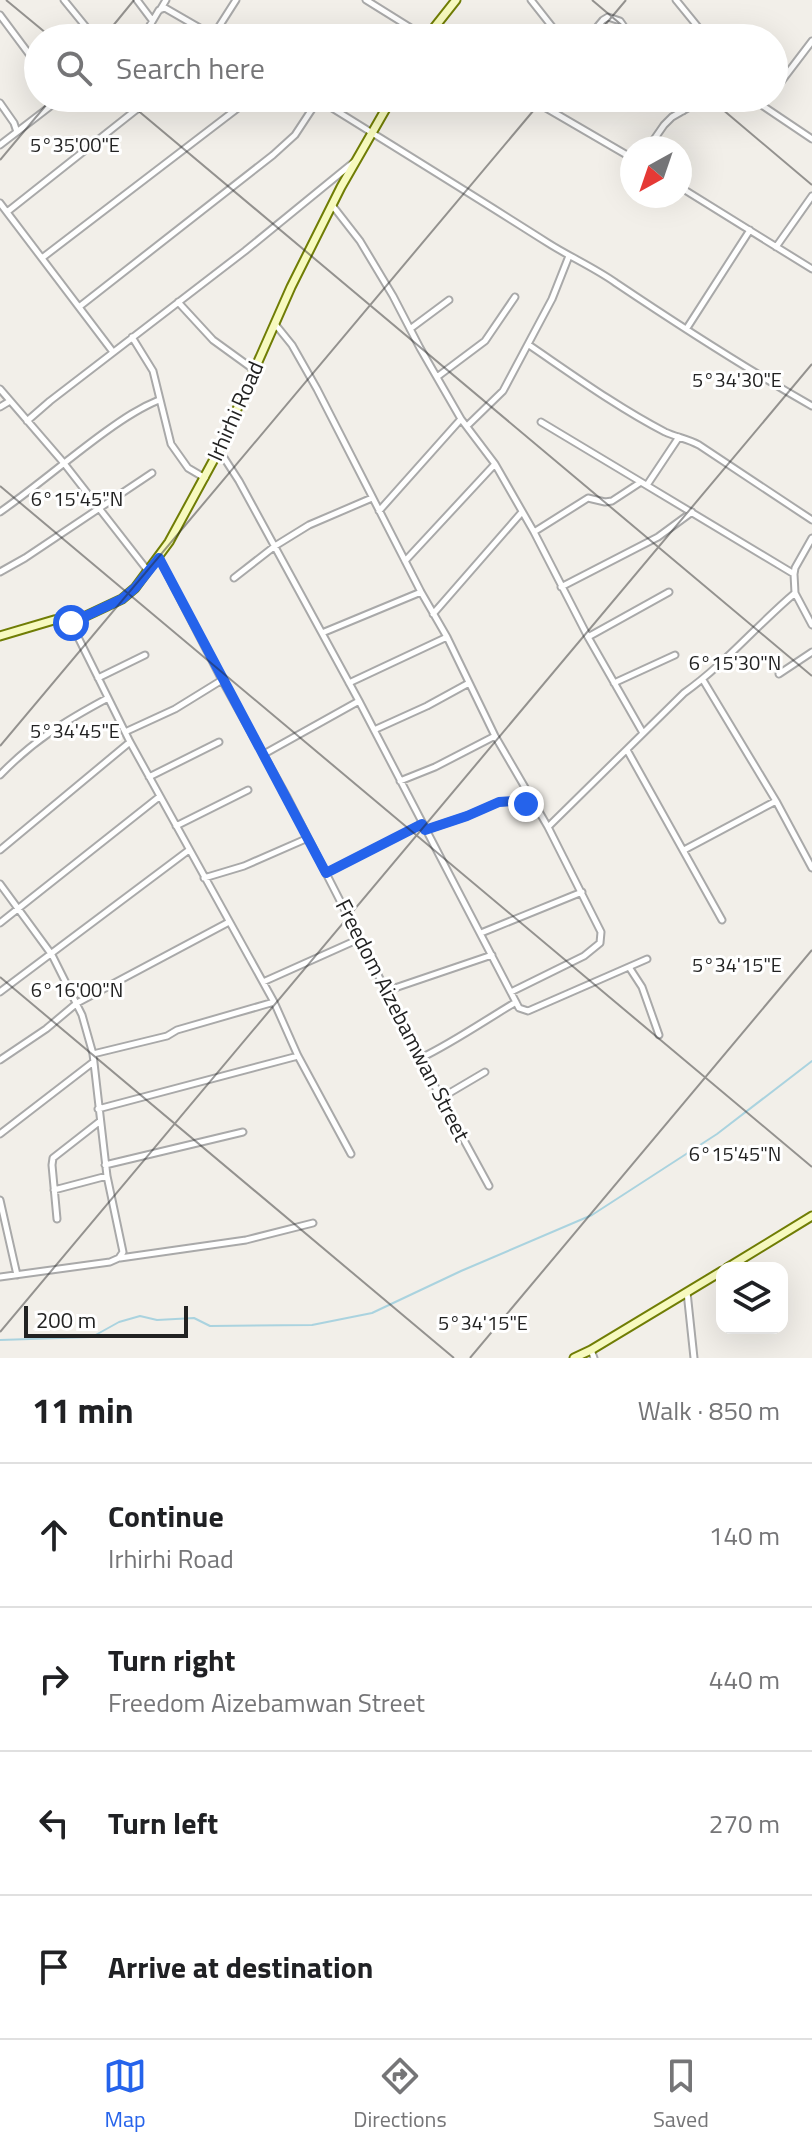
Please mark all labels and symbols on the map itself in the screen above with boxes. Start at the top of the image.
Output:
text: 5°35'00"E [30,129,120,160]
north arrow [620,136,692,208]
street label: Irhirhi Road [198,355,272,467]
text: 5°34'30"E [692,364,782,395]
text: 6°15'45"N [31,483,123,514]
route start [53,605,89,641]
text: 6°15'30"N [689,647,781,678]
text: 5°34'45"E [30,715,120,746]
route end [508,786,544,822]
street label: Freedom Aizebamwan Street [327,893,479,1147]
text: 5°34'15"E [692,949,782,980]
text: 6°16'00"N [31,974,123,1005]
text: 6°15'45"N [689,1138,781,1169]
scale bar [24,1302,188,1338]
text: 5°34'15"E [438,1307,528,1338]

